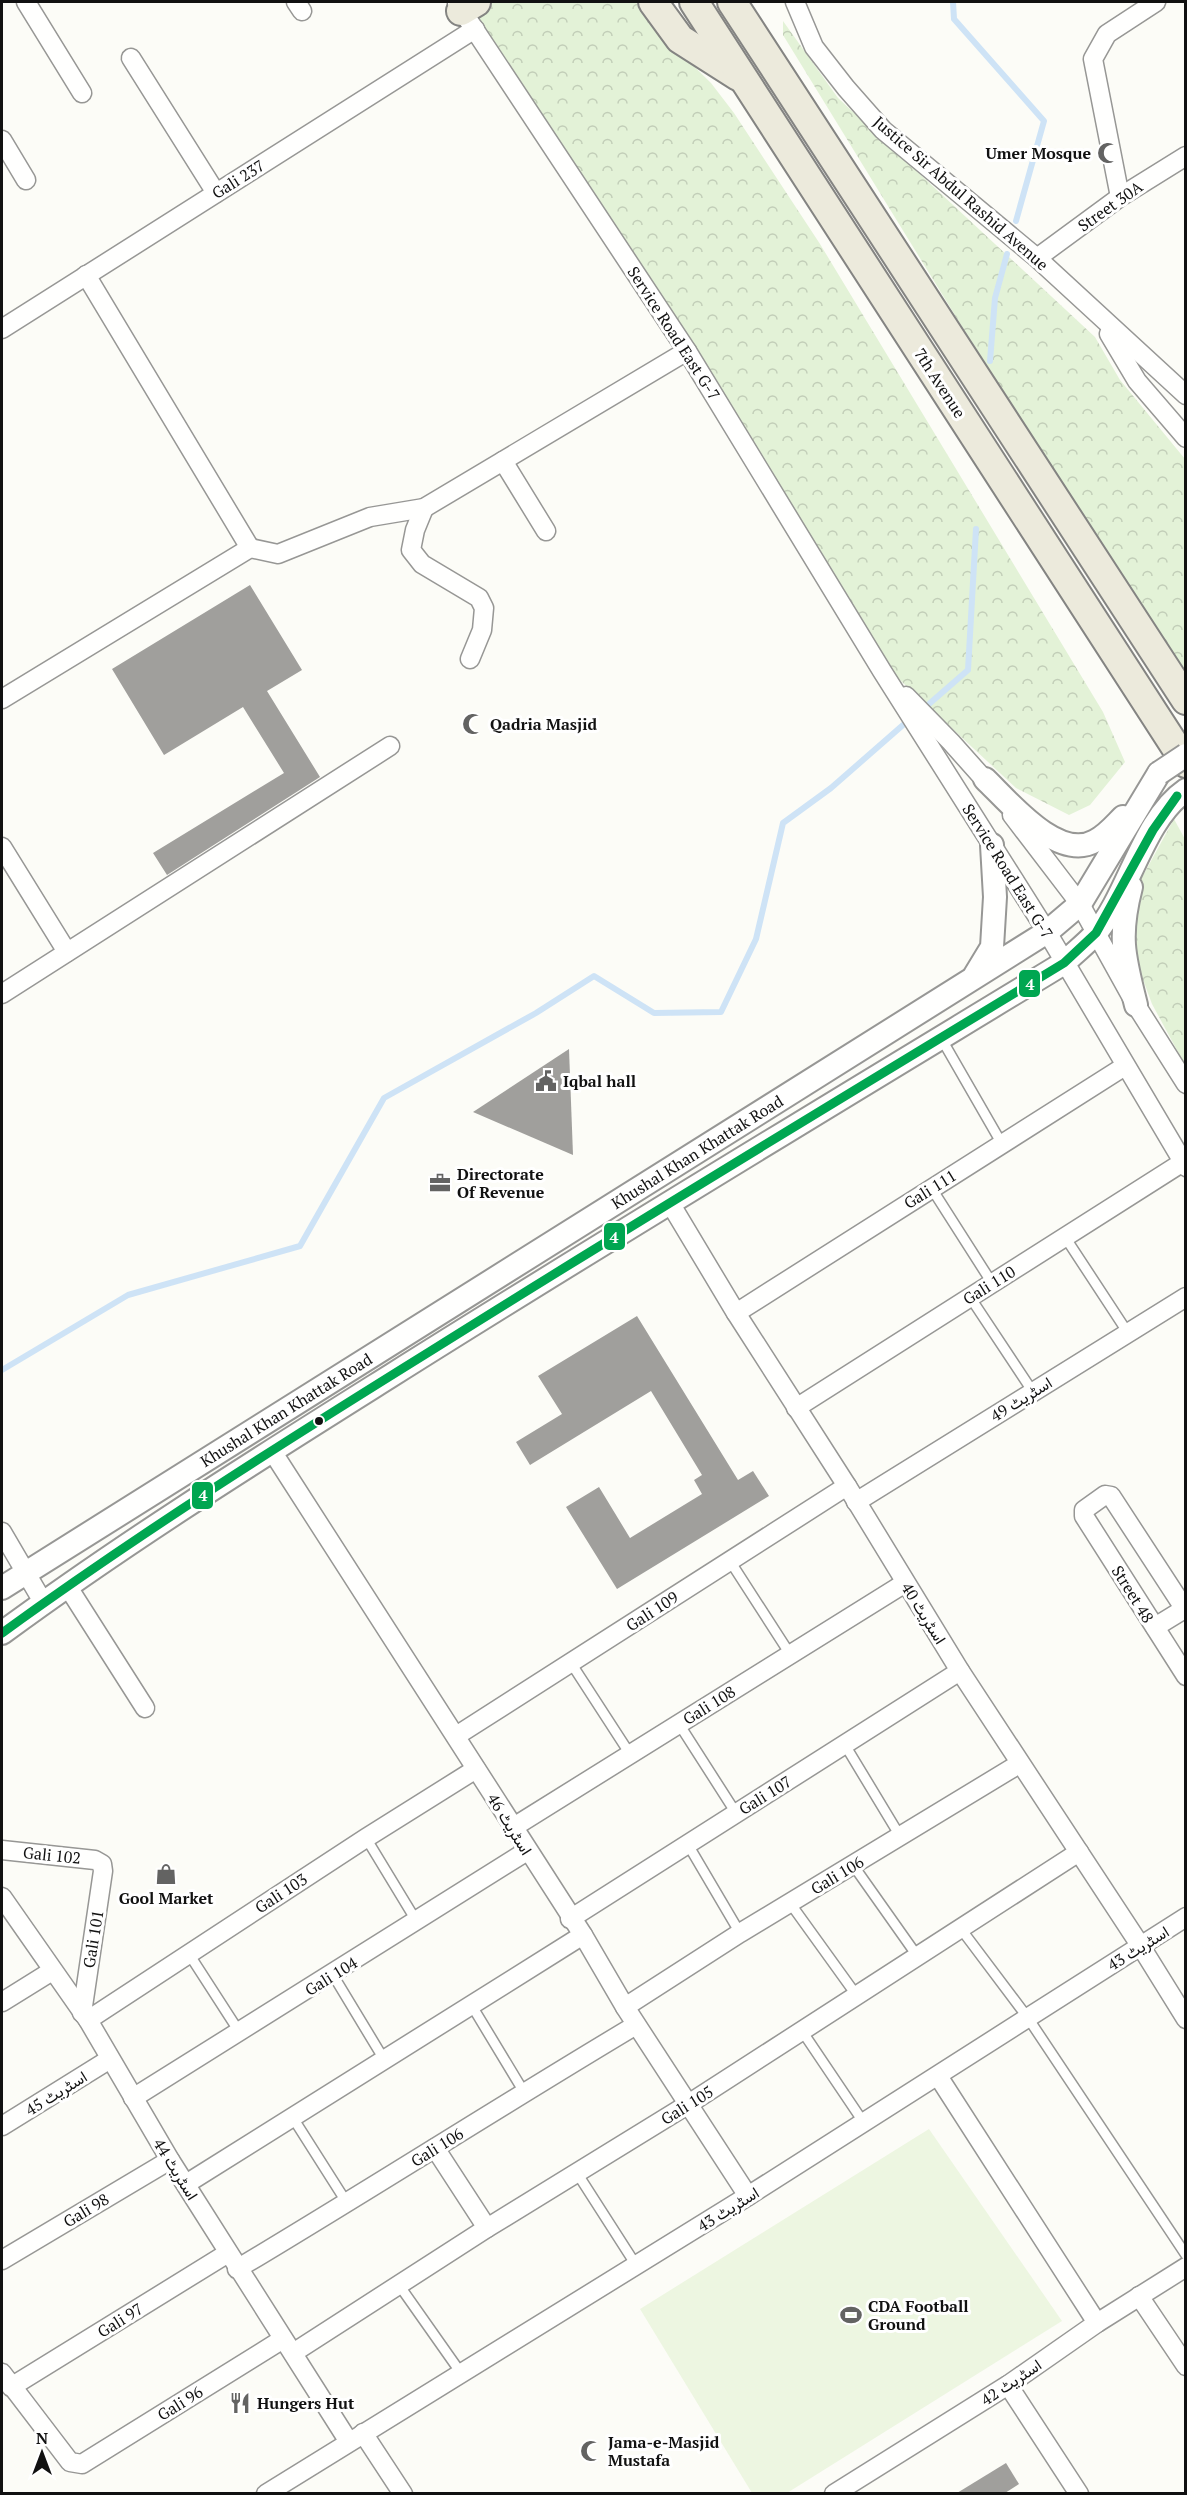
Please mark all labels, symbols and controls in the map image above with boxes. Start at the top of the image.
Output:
street label: Justice Sir Abdul Rashid Avenue [869,111,1053,275]
mosque icon: Umer Mosque [1096,141,1120,165]
place label: Umer Mosque [985,142,1091,164]
street label: Gali 237 [207,154,269,204]
street label: Street 30A [1073,176,1147,236]
street label: Service Road East G-7 [623,262,725,404]
street label: 7th Avenue [909,344,971,422]
mosque icon: Qadria Masjid [461,712,485,736]
place label: Qadria Masjid [490,713,597,735]
street label: Service Road East G-7 [958,799,1058,943]
line badge: 4 [1018,969,1041,998]
text: 4 [1025,973,1035,995]
public building icon: Iqbal hall [534,1069,558,1093]
place label: Iqbal hall [563,1070,636,1092]
street label: Khushal Khan Khattak Road [607,1090,787,1214]
place label: Directorate Of Revenue [457,1163,545,1203]
street label: Gali 111 [899,1164,961,1214]
office icon: Directorate Of Revenue [428,1171,452,1195]
line badge: 4 [603,1222,626,1251]
text: 4 [609,1226,619,1248]
street label: Gali 110 [958,1260,1020,1310]
street label: Khushal Khan Khattak Road [196,1348,376,1472]
street label: اسٹریٹ 49 [986,1371,1056,1427]
unlabelled marker [313,1415,325,1427]
line badge: 4 [191,1481,214,1510]
text: 4 [198,1484,208,1506]
street label: Street 48 [1107,1561,1159,1627]
street label: اسٹریٹ 40 [896,1578,952,1648]
street label: Gali 109 [622,1586,682,1636]
street label: Gali 108 [678,1680,740,1730]
street label: Gali 107 [734,1770,796,1820]
street label: اسٹریٹ 46 [482,1789,538,1859]
street label: Gali 102 [22,1841,82,1869]
street label: Gali 106 [806,1850,868,1899]
shop icon: Gool Market [154,1862,178,1886]
street label: Gali 103 [251,1868,311,1918]
place label: Gool Market [119,1887,214,1909]
street label: Gali 101 [78,1909,108,1969]
street label: اسٹریٹ 43 [1103,1920,1173,1976]
street label: Gali 104 [300,1951,362,2001]
street label: اسٹریٹ 45 [21,2065,91,2121]
street label: Gali 105 [656,2080,718,2130]
street label: Gali 106 [406,2122,468,2172]
street label: اسٹریٹ 44 [148,2134,204,2204]
street label: اسٹریٹ 43 [693,2181,763,2237]
street label: Gali 98 [59,2188,113,2232]
place label: CDA Football Ground [868,2295,969,2335]
street label: Gali 97 [93,2298,147,2342]
sports icon: CDA Football Ground [839,2303,863,2327]
street label: اسٹریٹ 42 [976,2354,1046,2410]
street label: Gali 96 [153,2380,207,2425]
restaurant icon: Hungers Hut [228,2391,252,2415]
place label: Hungers Hut [257,2392,355,2414]
north arrow [12,2423,72,2483]
text: N [36,2427,48,2449]
place label: Jama-e-Masjid Mustafa [608,2431,720,2471]
mosque icon: Jama-e-Masjid Mustafa [579,2439,603,2463]

